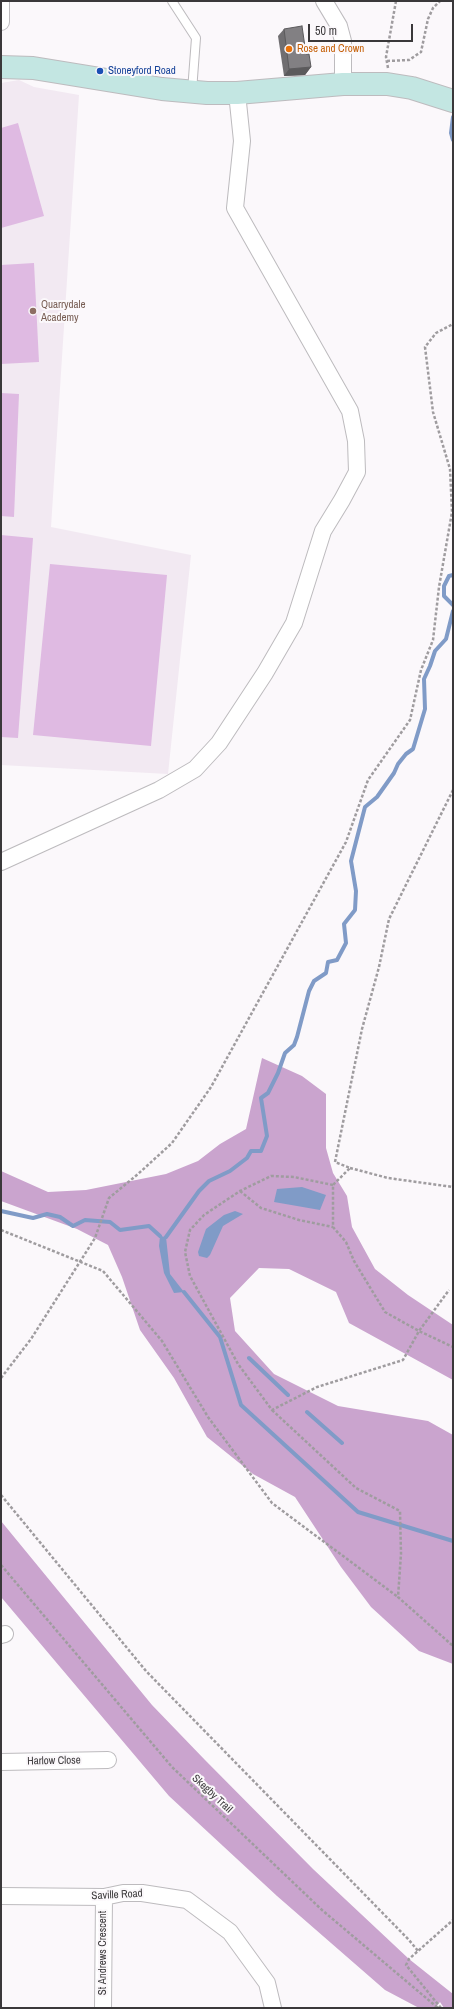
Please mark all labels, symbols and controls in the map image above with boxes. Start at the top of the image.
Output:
scale bar [310,16,415,42]
text: 50 m [315,23,337,39]
place label: Rose and Crown [297,42,364,56]
marker: Rose and Crown [284,44,294,54]
place label: Stoneyford Road [108,64,176,78]
marker: Stoneyford Road [95,66,105,76]
place label: Quarrydale Academy [41,298,86,324]
marker: Quarrydale Academy [28,306,38,316]
street label: Harlow Close [27,1754,81,1768]
street label: Skegby Trail [189,1772,235,1816]
street label: Saville Road [91,1887,143,1903]
street label: St Andrews Crescent [96,1911,110,1995]

